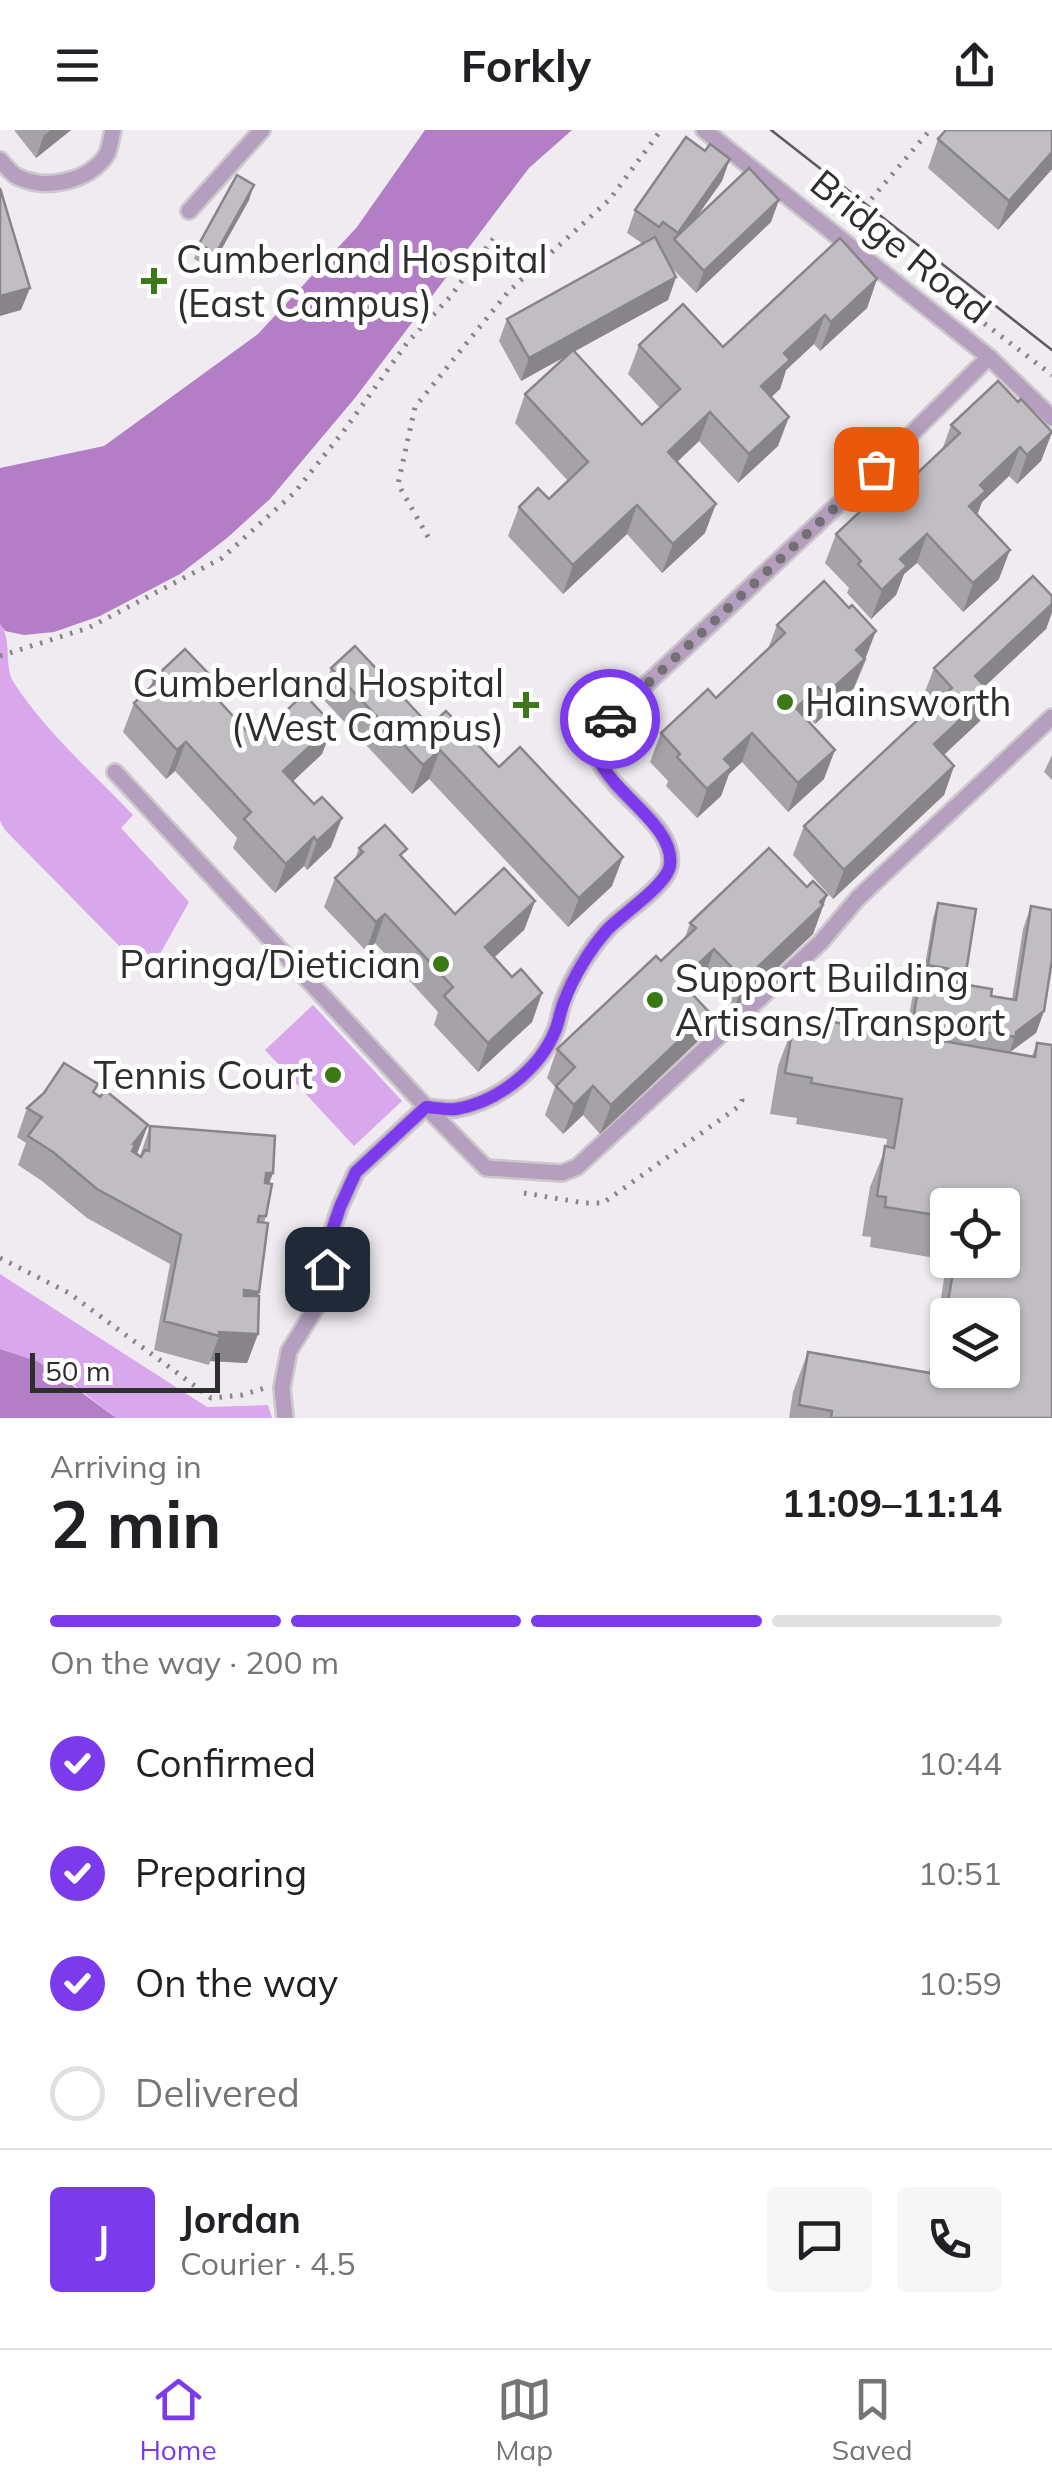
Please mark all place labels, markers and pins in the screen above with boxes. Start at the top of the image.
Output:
place label: Cumberland Hospital (East Campus) [176,235,548,327]
marker: Cumberland Hospital (East Campus) [141,268,167,294]
pin [834,427,919,512]
place label: Cumberland Hospital (West Campus) [132,659,504,751]
place label: Hainsworth [805,678,1012,726]
marker: Hainsworth [774,691,796,713]
marker: Cumberland Hospital (West Campus) [513,692,539,718]
place label: Paringa/Dietician [119,940,421,988]
marker: Paringa/Dietician [430,953,452,975]
place label: Support Building Artisans/Transport [675,954,1005,1046]
marker: Support Building Artisans/Transport [644,989,666,1011]
place label: Tennis Court [94,1051,313,1099]
marker: Tennis Court [322,1064,344,1086]
pin [285,1227,370,1312]

